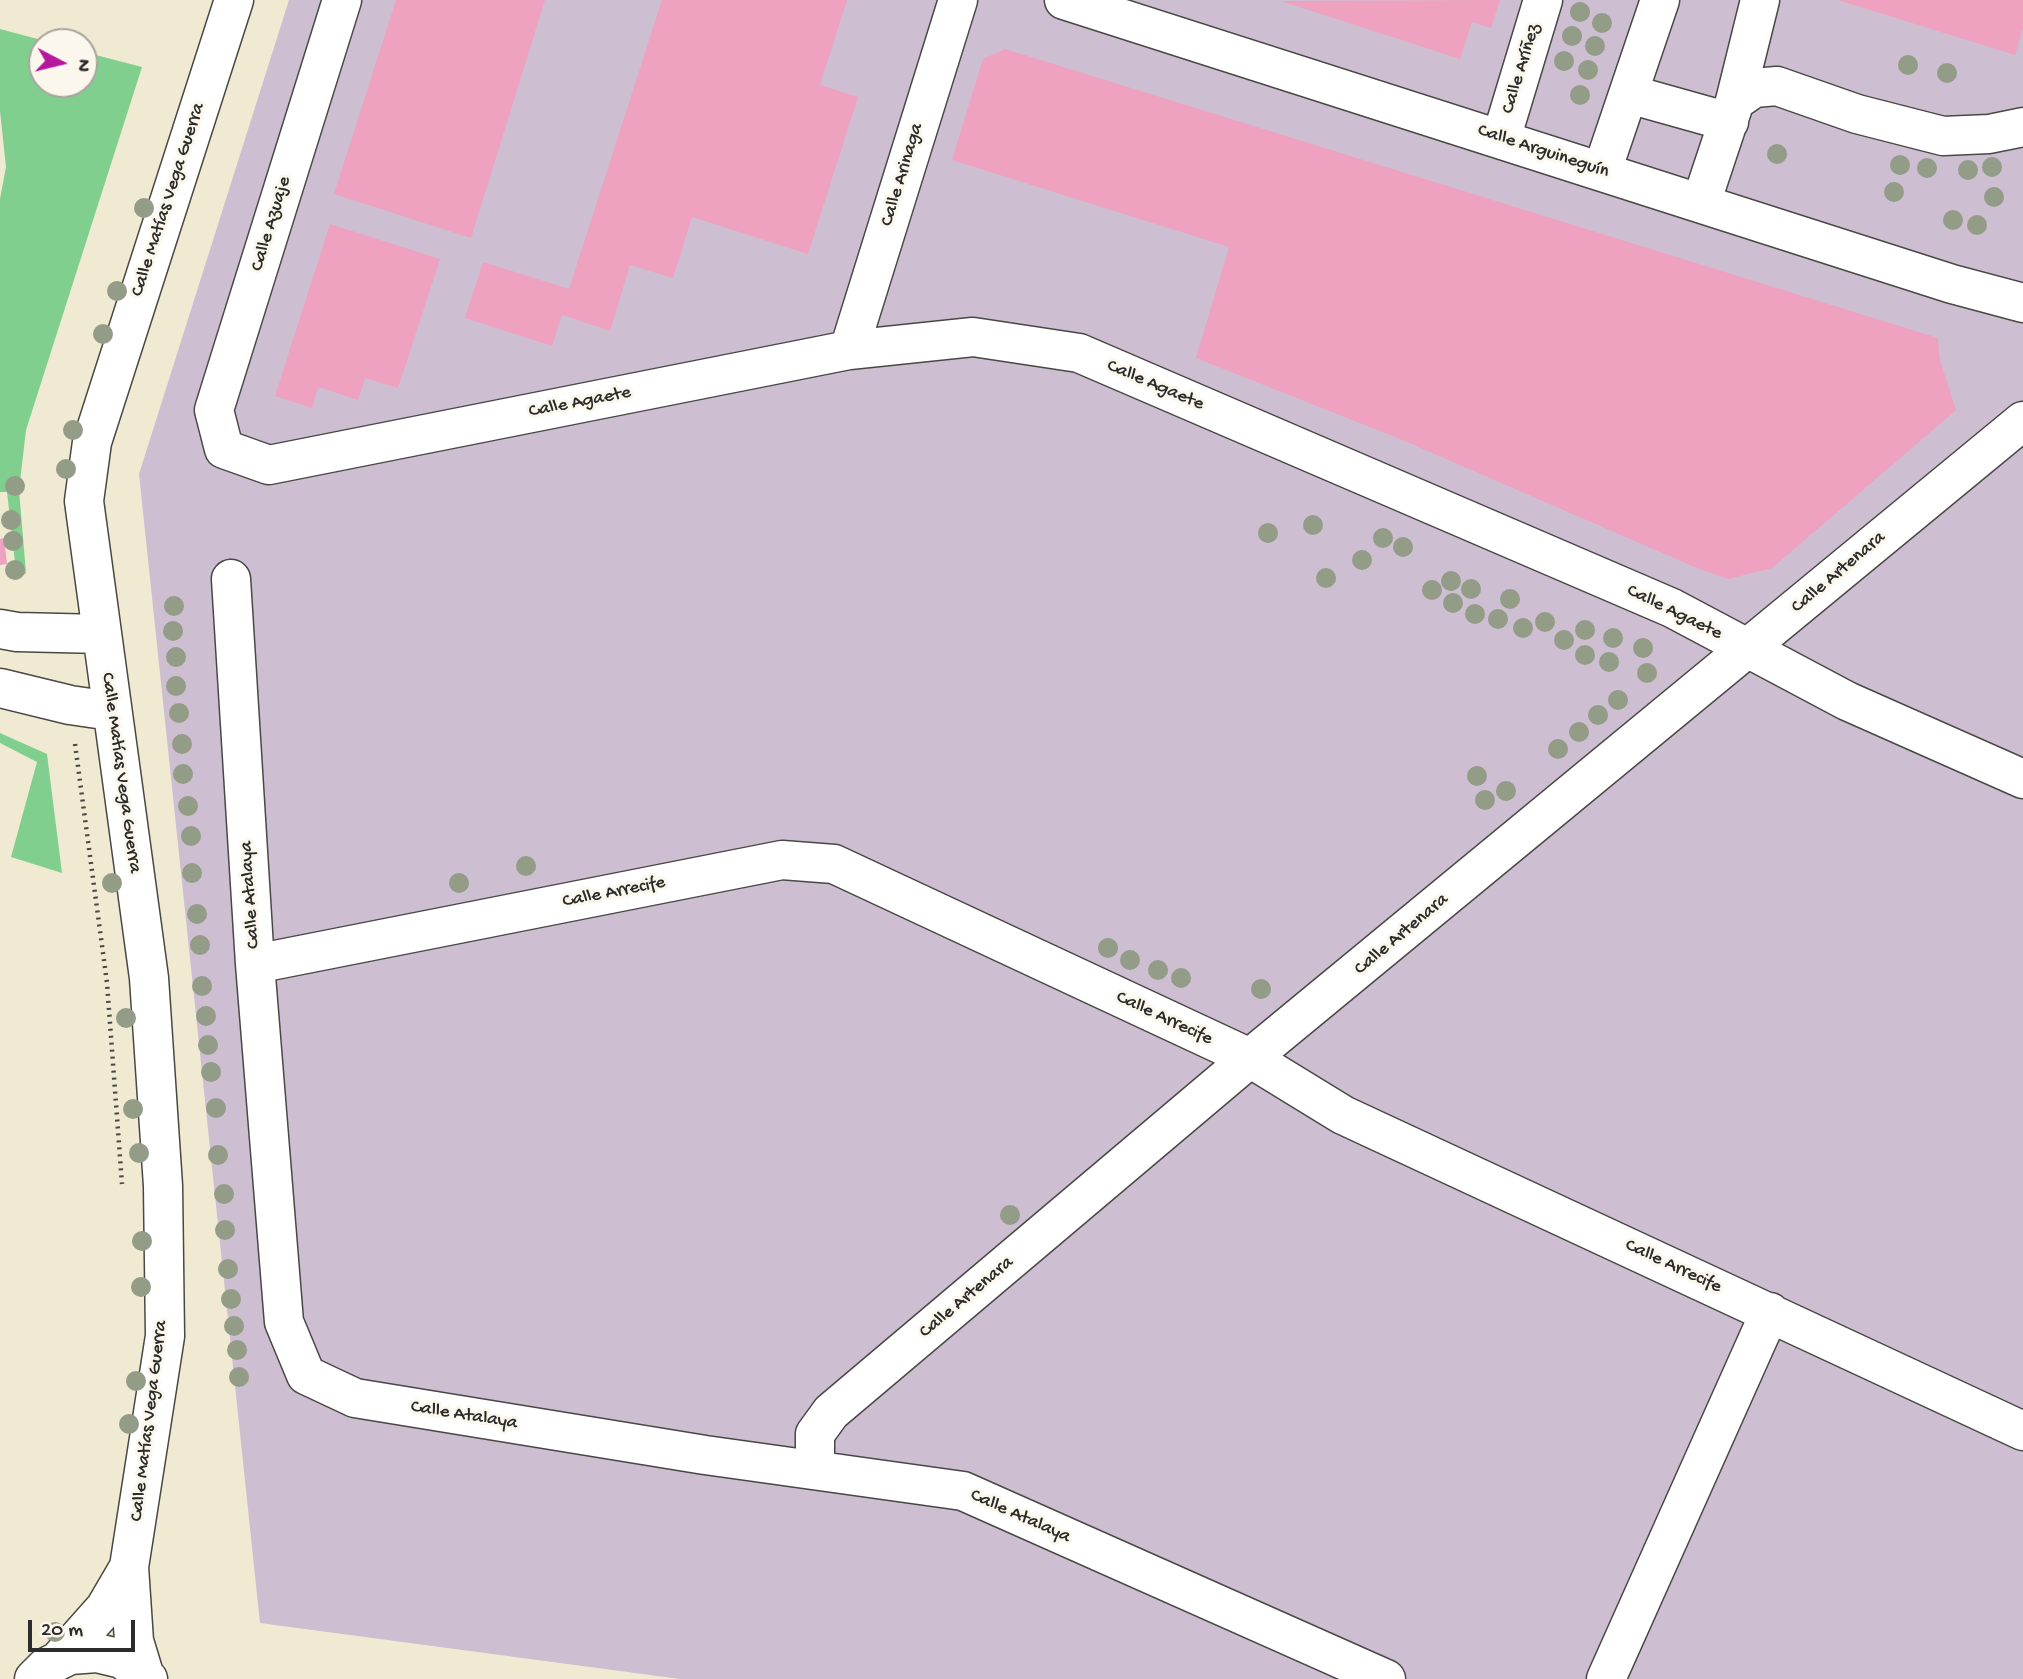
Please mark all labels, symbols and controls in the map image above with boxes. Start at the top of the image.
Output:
street label: Calle Aríñez [1498,21,1546,117]
north arrow [28,28,98,98]
text: N [70,58,95,73]
street label: Calle Matías Vega Guerra [127,100,211,300]
street label: Calle Arguineguín [1474,120,1612,184]
street label: Calle Arinaga [877,121,929,229]
street label: Calle Azuaje [247,174,297,274]
street label: Calle Agaete [1103,355,1207,417]
street label: Calle Agaete [527,382,633,424]
street label: Calle Artenara [1787,527,1891,619]
street label: Calle Agaete [1623,580,1725,646]
street label: Calle Matías Vega Guerra [95,671,145,875]
street label: Calle Atalaya [236,841,266,949]
street label: Calle Arrecife [561,872,667,914]
street label: Calle Artenara [1350,889,1454,981]
street label: Calle Arrecife [1112,987,1216,1051]
street label: Calle Arrecife [1621,1235,1725,1299]
street label: Calle Artenara [915,1252,1019,1344]
street label: Calle Matías Vega Guerra [126,1319,174,1523]
street label: Calle Atalaya [409,1396,519,1436]
street label: Calle Atalaya [966,1485,1074,1549]
scale bar [32,1606,138,1650]
text: 20 m [41,1619,83,1644]

